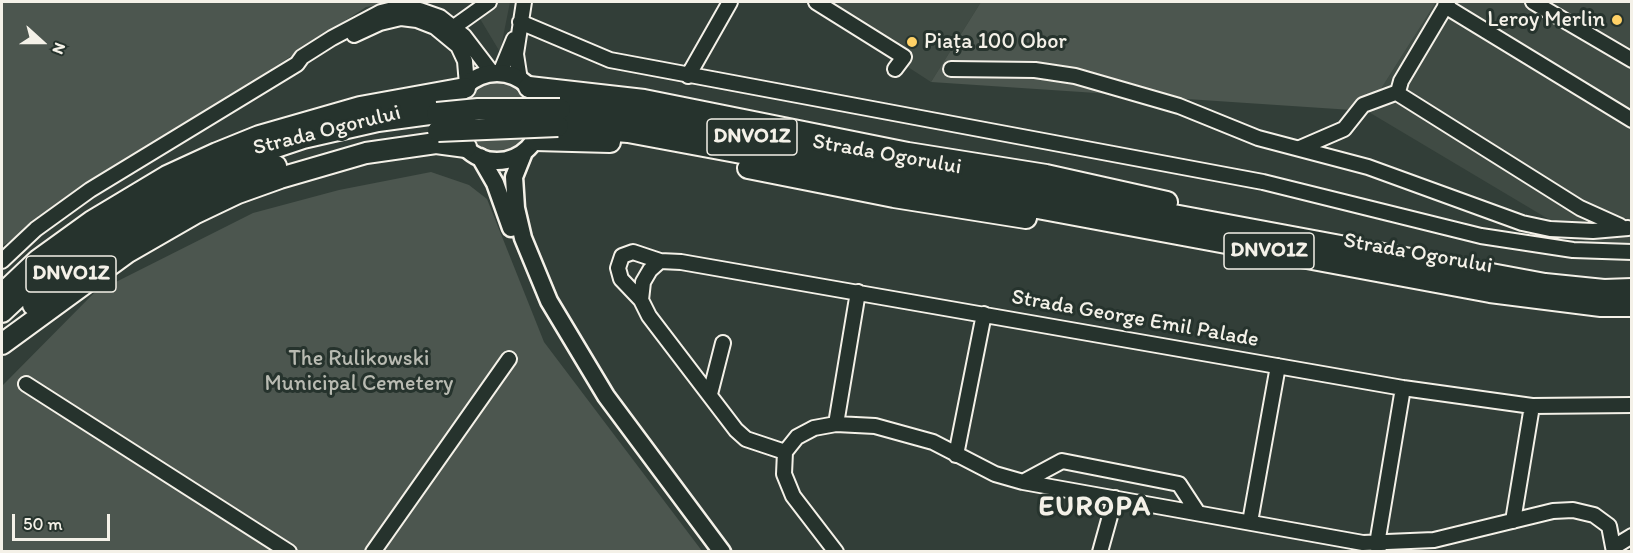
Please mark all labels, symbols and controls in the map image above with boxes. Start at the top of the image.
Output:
place label: Leroy Merlin [1487,7,1605,33]
north arrow [12,12,72,72]
marker: Leroy Merlin [1610,13,1624,27]
place label: Piața 100 Obor [924,29,1067,55]
marker: Piața 100 Obor [905,35,919,49]
text: N [48,40,70,57]
street label: Strada Ogorului [251,100,403,162]
road number: DNVO1Z [707,119,797,155]
street label: Strada Ogorului [810,129,964,181]
street label: Strada Ogorului [1341,228,1495,280]
road number: DNVO1Z [1224,233,1314,269]
road number: DNVO1Z [26,256,116,292]
street label: Strada George Emil Palade [1009,284,1261,354]
park label: The Rulikowski Municipal Cemetery [265,346,453,398]
district label: EUROPA [1038,491,1152,525]
scale bar [15,502,112,540]
text: 50 m [23,513,63,535]

